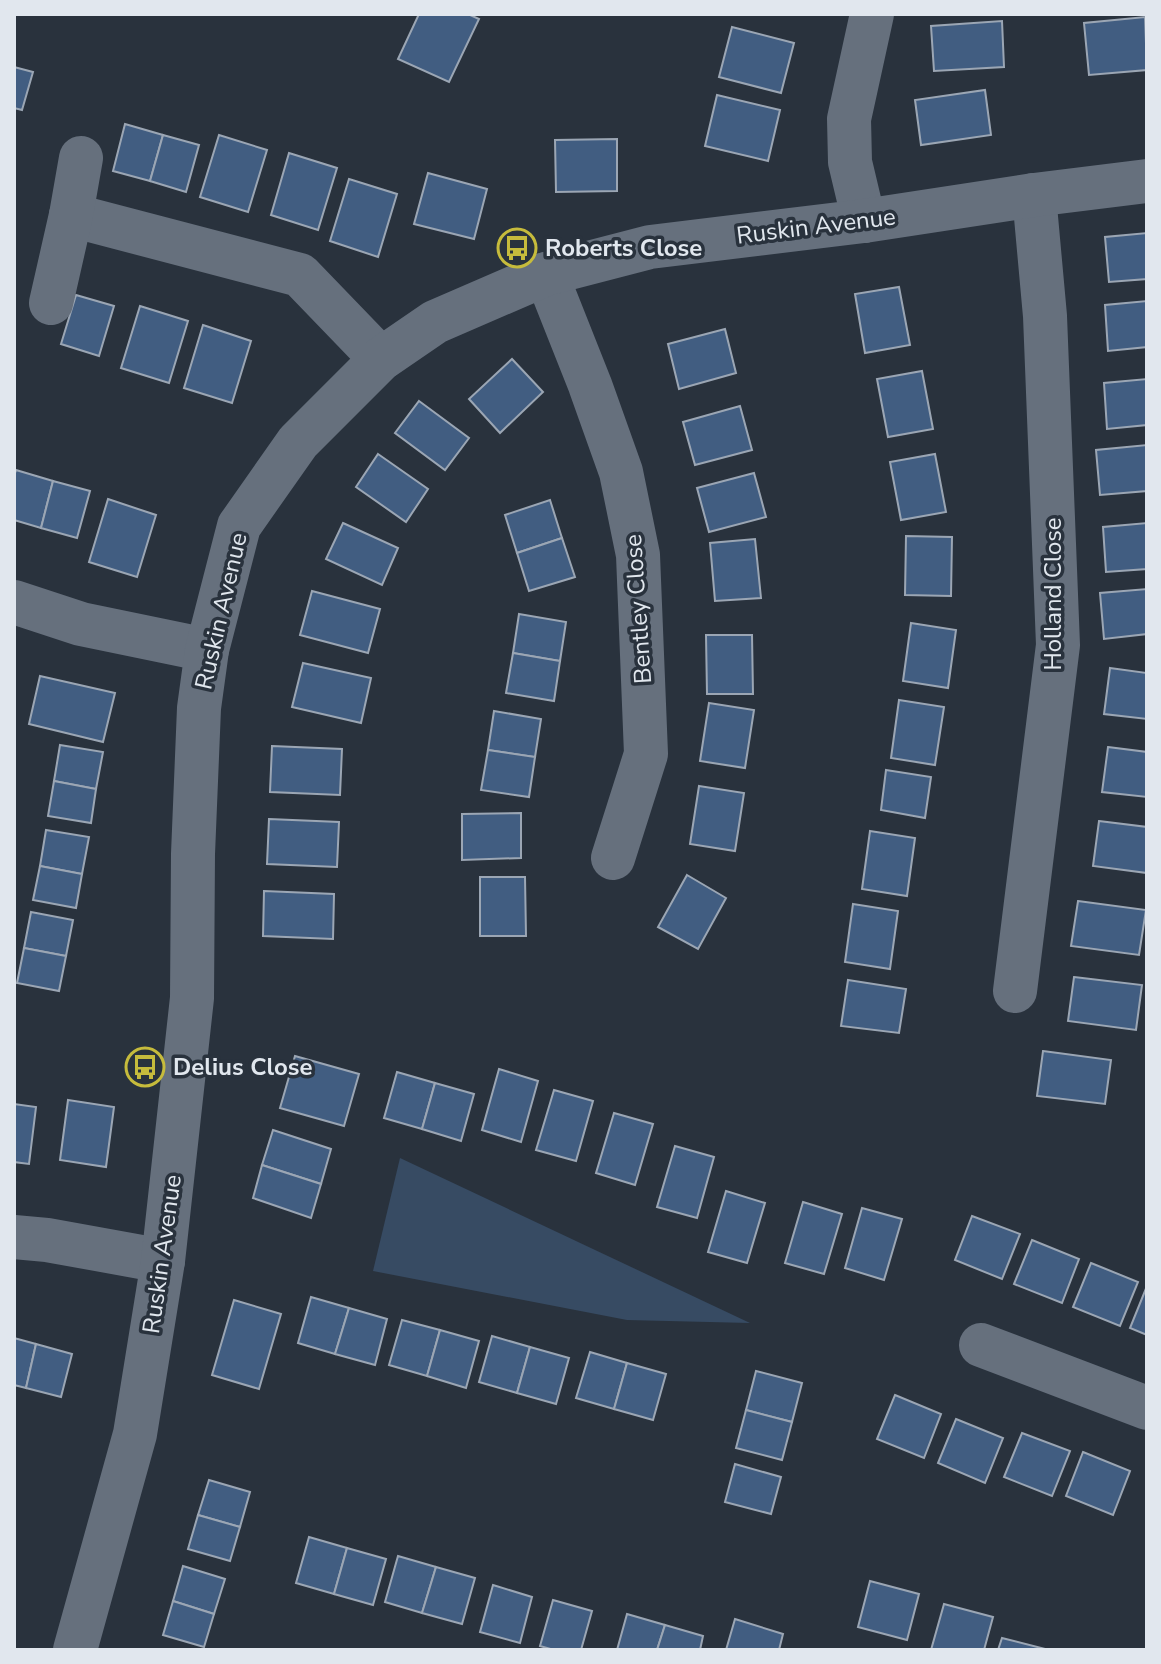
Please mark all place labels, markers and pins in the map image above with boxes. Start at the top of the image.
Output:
bus stop icon: Roberts Close [496,227,538,269]
place label: Roberts Close [545,232,702,264]
bus stop icon: Delius Close [124,1046,166,1088]
place label: Delius Close [173,1051,313,1083]

